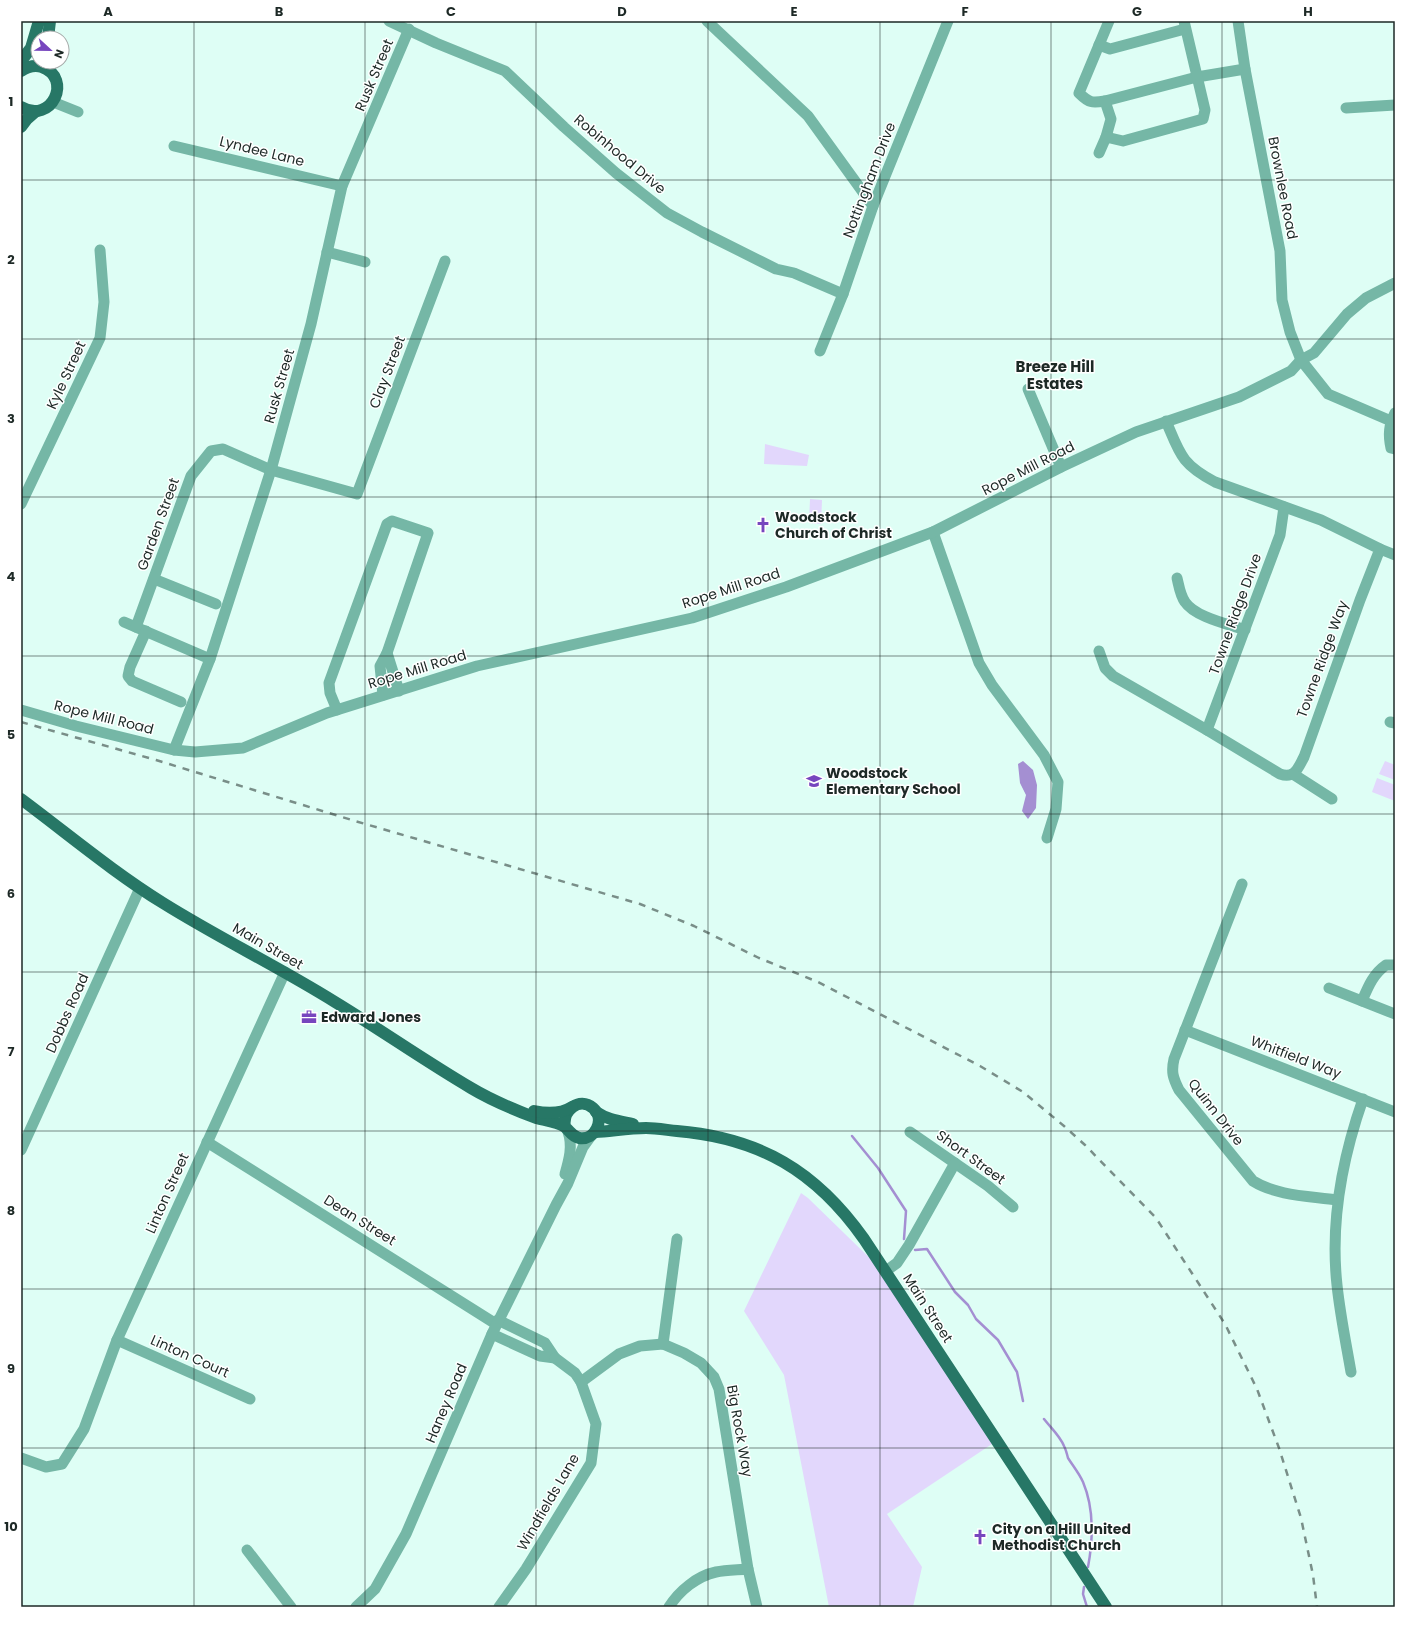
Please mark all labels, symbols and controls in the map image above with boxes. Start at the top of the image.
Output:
text: A [103,2,113,21]
text: B [275,2,284,21]
text: C [446,2,456,21]
text: D [617,2,627,21]
text: E [790,2,798,21]
text: F [961,2,969,21]
text: G [1132,2,1142,21]
text: H [1303,2,1313,21]
north arrow [30,30,70,70]
street label: Rusk Street [350,36,398,114]
text: N [50,47,68,61]
text: 1 [9,92,13,111]
street label: Robinhood Drive [570,110,671,199]
street label: Nottingham Drive [838,119,900,241]
street label: Lyndee Lane [218,131,307,171]
street label: Brownlee Road [1263,135,1303,241]
text: 2 [7,250,15,269]
street label: Clay Street [364,333,410,411]
street label: Kyle Street [41,338,91,412]
street label: Rusk Street [259,346,299,426]
district label: Breeze Hill Estates [1016,356,1094,394]
text: 3 [7,409,15,428]
street label: Rope Mill Road [978,436,1078,500]
street label: Garden Street [132,475,184,573]
place label: Woodstock Church of Christ [775,507,892,543]
church icon: Woodstock Church of Christ [754,516,772,534]
street label: Towne Ridge Drive [1204,550,1266,677]
street label: Rope Mill Road [679,563,783,613]
text: 4 [7,567,16,586]
street label: Towne Ridge Way [1291,597,1353,721]
street label: Rope Mill Road [365,645,469,693]
street label: Rope Mill Road [52,695,156,739]
text: 5 [7,725,15,744]
place label: Woodstock Elementary School [826,763,961,799]
school or university icon: Woodstock Elementary School [805,772,823,790]
text: 6 [7,884,15,903]
street label: Main Street [229,918,307,974]
street label: Dobbs Road [41,970,93,1056]
place label: Edward Jones [321,1007,421,1027]
office icon: Edward Jones [300,1008,318,1026]
street label: Whitfield Way [1248,1031,1344,1083]
text: 7 [8,1042,15,1061]
street label: Quinn Drive [1183,1074,1249,1150]
street label: Short Street [932,1125,1010,1189]
street label: Linton Street [140,1150,194,1236]
street label: Dean Street [320,1190,400,1250]
text: 8 [7,1201,15,1220]
street label: Main Street [898,1270,958,1346]
street label: Linton Court [147,1330,233,1382]
text: 9 [7,1359,15,1378]
street label: Haney Road [420,1360,472,1446]
street label: Big Rock Way [722,1383,758,1479]
street label: Windfields Lane [512,1449,584,1554]
text: 10 [4,1517,18,1536]
place label: City on a Hill United Methodist Church [992,1519,1131,1555]
church icon: City on a Hill United Methodist Church [971,1528,989,1546]

